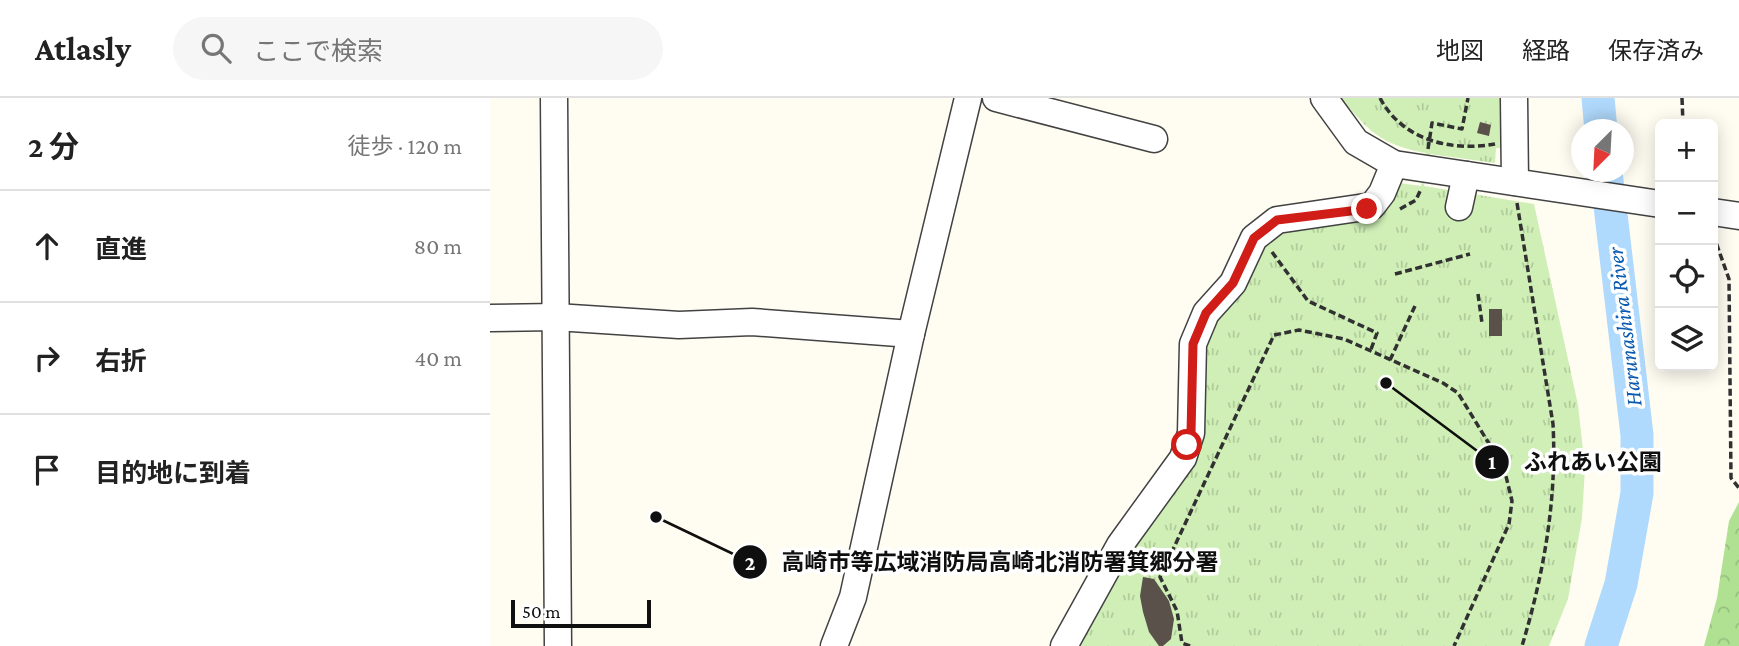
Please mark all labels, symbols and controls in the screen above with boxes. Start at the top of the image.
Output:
search box [173,17,663,80]
icon: search [197,29,235,67]
text: Atlasly [35,30,131,67]
text: ここで検索 [253,37,383,66]
text: 地図 [1436,37,1484,64]
text: 経路 [1522,37,1570,64]
text: 保存済み [1608,37,1704,64]
north arrow [1571,119,1634,182]
map controls [1655,119,1718,371]
button: + [1655,119,1718,182]
text: 2 分 [28,130,79,163]
text: 徒歩 · 120 m [347,133,462,159]
button: − [1655,182,1718,245]
route end [1351,193,1382,224]
icon: ahead [28,227,66,265]
text: 80 m [414,233,462,259]
text: 直進 [95,235,147,264]
water label: Harunashira River [1601,245,1647,408]
button: locate [1655,245,1718,308]
button: layers [1655,308,1718,371]
icon: right [28,339,66,377]
text: 40 m [414,345,462,371]
text: 右折 [95,347,147,376]
route start [1171,429,1202,460]
callout: ふれあい公園 [1475,440,1676,484]
text: ふれあい公園 [1524,449,1662,475]
text: 1 [1488,450,1496,474]
icon: arrive [28,451,66,489]
text: 目的地に到着 [95,459,251,488]
callout: 高崎市等広域消防局高崎北消防署箕郷分署 [733,540,1233,584]
text: 高崎市等広域消防局高崎北消防署箕郷分署 [782,549,1219,575]
text: 2 [745,551,756,575]
scale bar [511,597,651,629]
text: 50 m [522,601,561,622]

